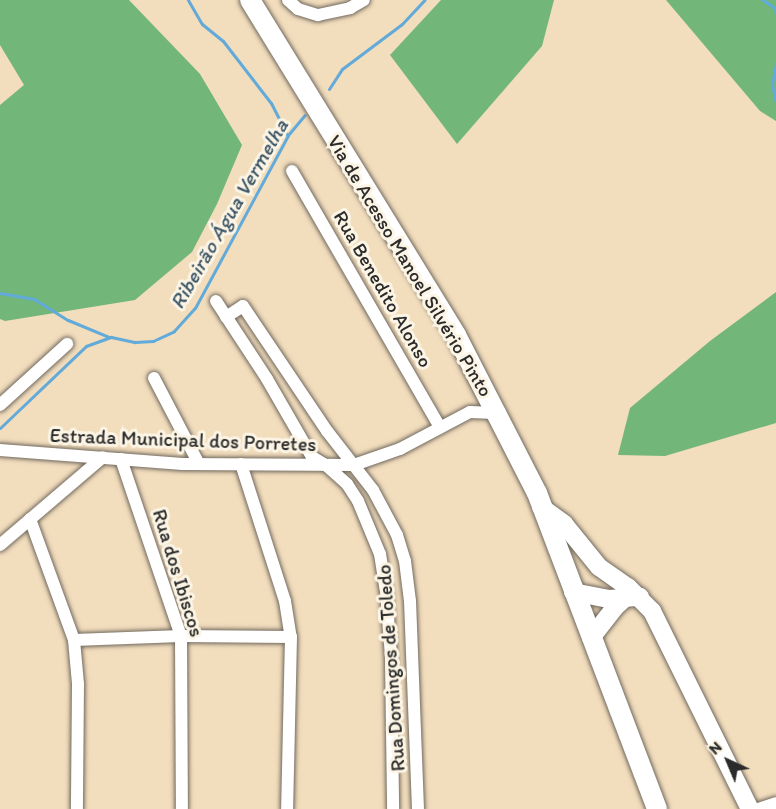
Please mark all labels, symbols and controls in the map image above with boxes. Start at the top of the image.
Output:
water label: Ribeirão Água Vermelha [164,115,294,313]
street label: Via de Acesso Manoel Silvério Pinto [322,130,498,402]
street label: Rua Benedito Alonso [328,206,438,372]
street label: Estrada Municipal dos Porretes [49,423,317,457]
street label: Rua dos Ibiscos [147,506,209,640]
street label: Rua Domingos de Toledo [372,563,410,773]
north arrow [698,731,758,791]
text: N [705,737,726,758]

